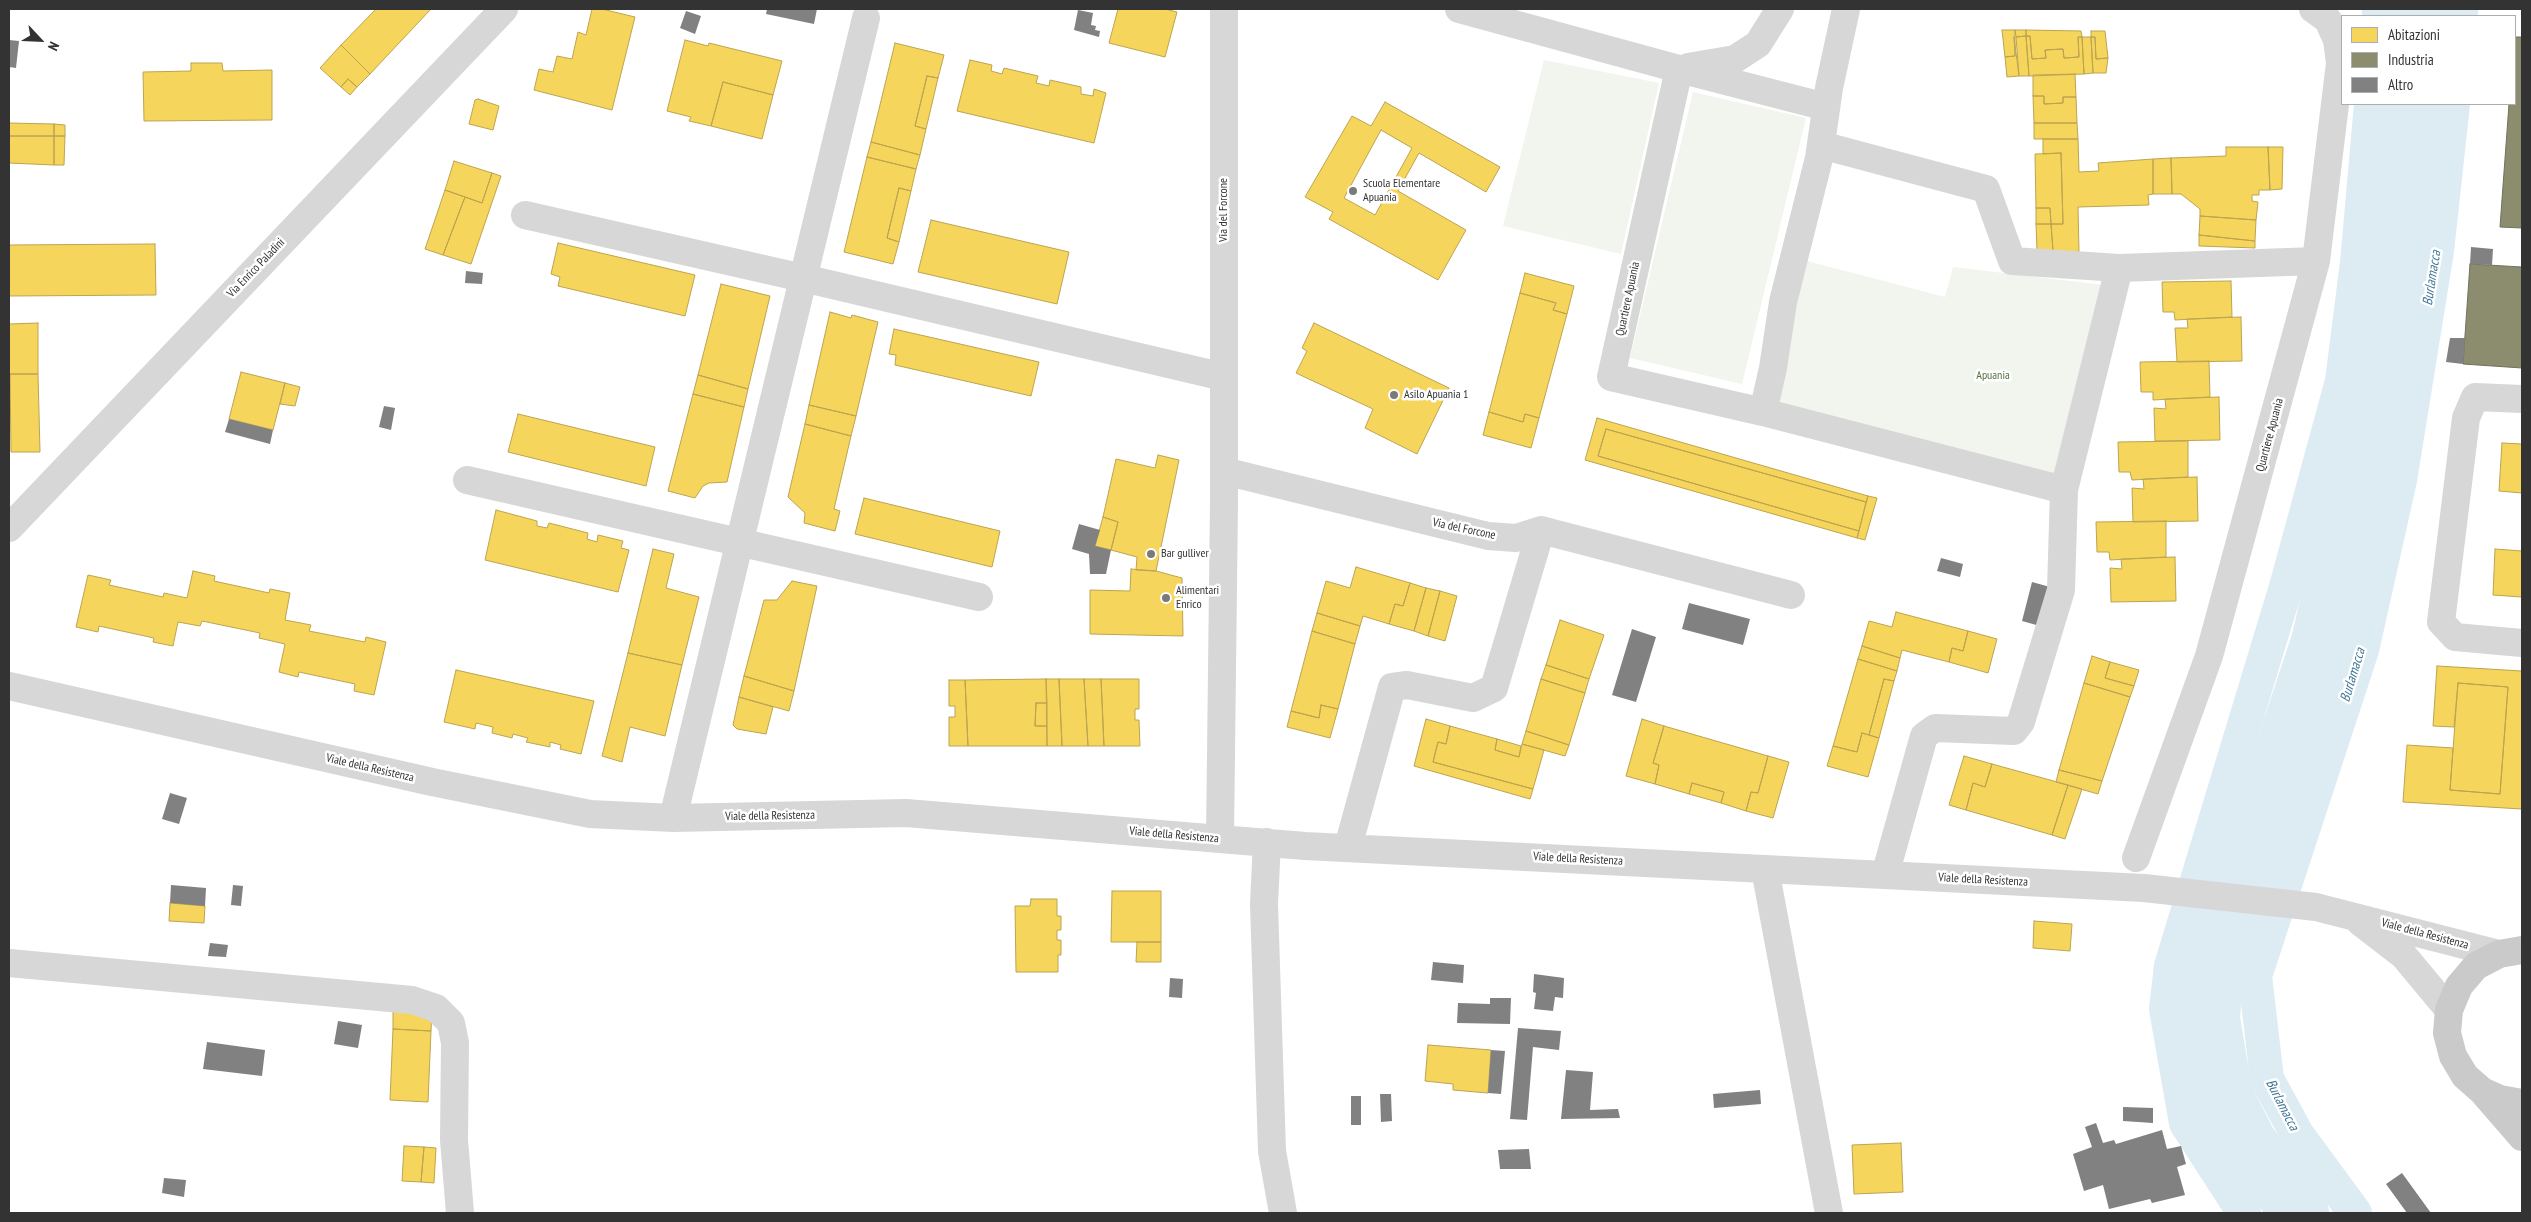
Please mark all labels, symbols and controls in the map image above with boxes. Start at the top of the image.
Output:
north arrow [15,15,65,65]
legend [2341,15,2516,105]
text: Abitazioni [2388,25,2440,44]
text: N [44,39,63,54]
text: Industria [2388,50,2434,69]
text: Altro [2388,75,2413,94]
place label: Scuola Elementare Apuania [1363,177,1440,205]
street label: Via del Forcone [1217,178,1231,242]
marker: Scuola Elementare Apuania [1347,185,1359,197]
street label: Via Enrico Paladini [224,235,288,301]
water label: Burlamacca [2419,249,2445,307]
street label: Quartiere Apuania [1613,261,1643,337]
park label: Apuania [1976,369,2010,383]
place label: Asilo Apuania 1 [1404,388,1468,402]
marker: Asilo Apuania 1 [1388,389,1400,401]
street label: Quartiere Apuania [2253,397,2287,473]
street label: Via del Forcone [1431,515,1497,543]
place label: Bar gulliver [1161,547,1209,561]
marker: Bar gulliver [1145,548,1157,560]
place label: Alimentari Enrico [1176,584,1219,612]
marker: Alimentari Enrico [1160,592,1172,604]
water label: Burlamacca [2337,646,2369,704]
street label: Viale della Resistenza [325,751,415,785]
street label: Viale della Resistenza [725,808,815,824]
street label: Viale della Resistenza [1129,824,1219,846]
street label: Viale della Resistenza [1533,849,1623,869]
street label: Viale della Resistenza [1938,870,2028,890]
street label: Viale della Resistenza [2380,915,2470,953]
water label: Burlamacca [2262,1077,2302,1133]

